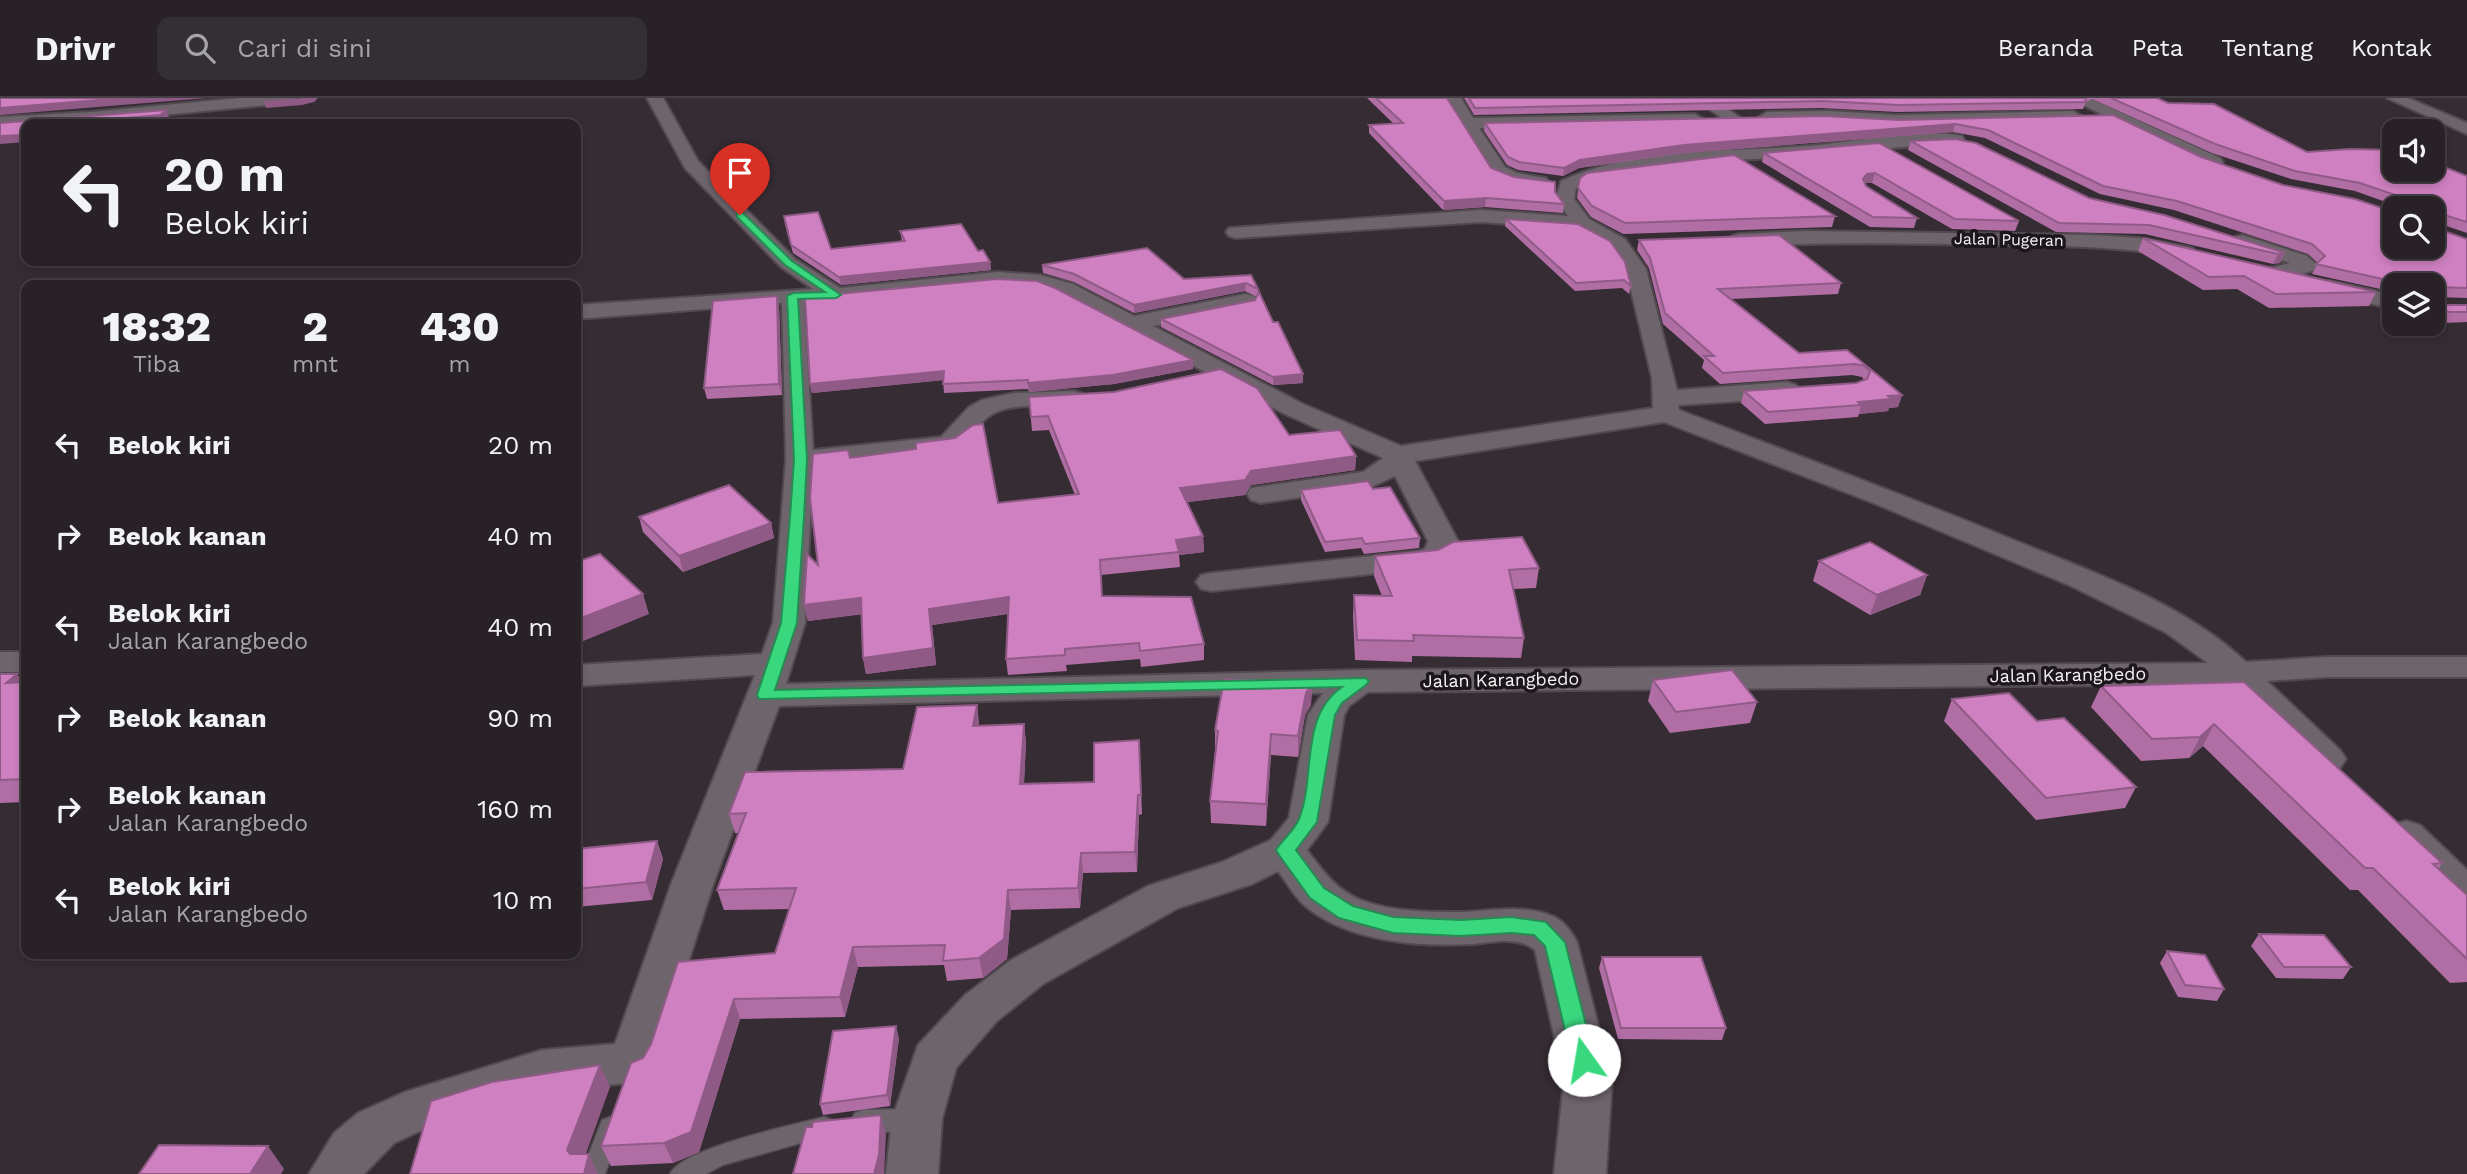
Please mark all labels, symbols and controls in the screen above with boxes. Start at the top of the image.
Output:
search box [157,17,647,80]
text: Drivr [35,29,115,68]
icon: search [181,29,219,67]
text: Cari di sini [237,33,372,63]
text: Beranda [1998,34,2094,62]
text: Peta [2132,34,2183,62]
text: Tentang [2221,34,2313,62]
text: Kontak [2351,34,2432,62]
map controls [2382,119,2445,336]
button: sound [2382,119,2445,182]
pin [710,143,770,215]
text: 20 m [164,145,285,203]
icon: left [49,147,140,238]
icon: arrive [721,154,759,192]
button: search [2382,196,2445,259]
text: Belok kiri [164,204,309,242]
street label: Jalan Pugeran [1954,229,2064,250]
button: layers [2382,273,2445,336]
text: 18:32 [102,302,211,351]
text: 2 [302,302,328,351]
text: 430 [419,302,499,351]
text: Tiba [133,351,180,378]
text: mnt [292,351,338,378]
text: m [448,351,470,378]
icon: left [49,426,87,464]
text: Belok kiri [108,430,231,460]
text: 20 m [488,430,553,460]
icon: right [49,517,87,555]
text: Belok kanan [108,521,267,551]
text: 40 m [487,521,553,551]
text: Belok kiri [108,598,231,628]
icon: left [49,608,87,646]
text: 40 m [487,612,553,642]
text: Jalan Karangbedo [108,628,308,655]
street label: Jalan Karangbedo [1990,663,2146,686]
street label: Jalan Karangbedo [1423,668,1579,691]
icon: right [49,699,87,737]
text: Belok kanan [108,703,267,733]
text: 90 m [487,703,553,733]
text: Belok kanan [108,780,267,810]
icon: right [49,790,87,828]
text: 160 m [477,794,553,824]
text: Jalan Karangbedo [108,810,308,837]
text: Belok kiri [108,871,231,901]
icon: left [49,881,87,919]
text: 10 m [493,885,553,915]
text: Jalan Karangbedo [108,901,308,928]
position arrow [1547,1023,1621,1097]

